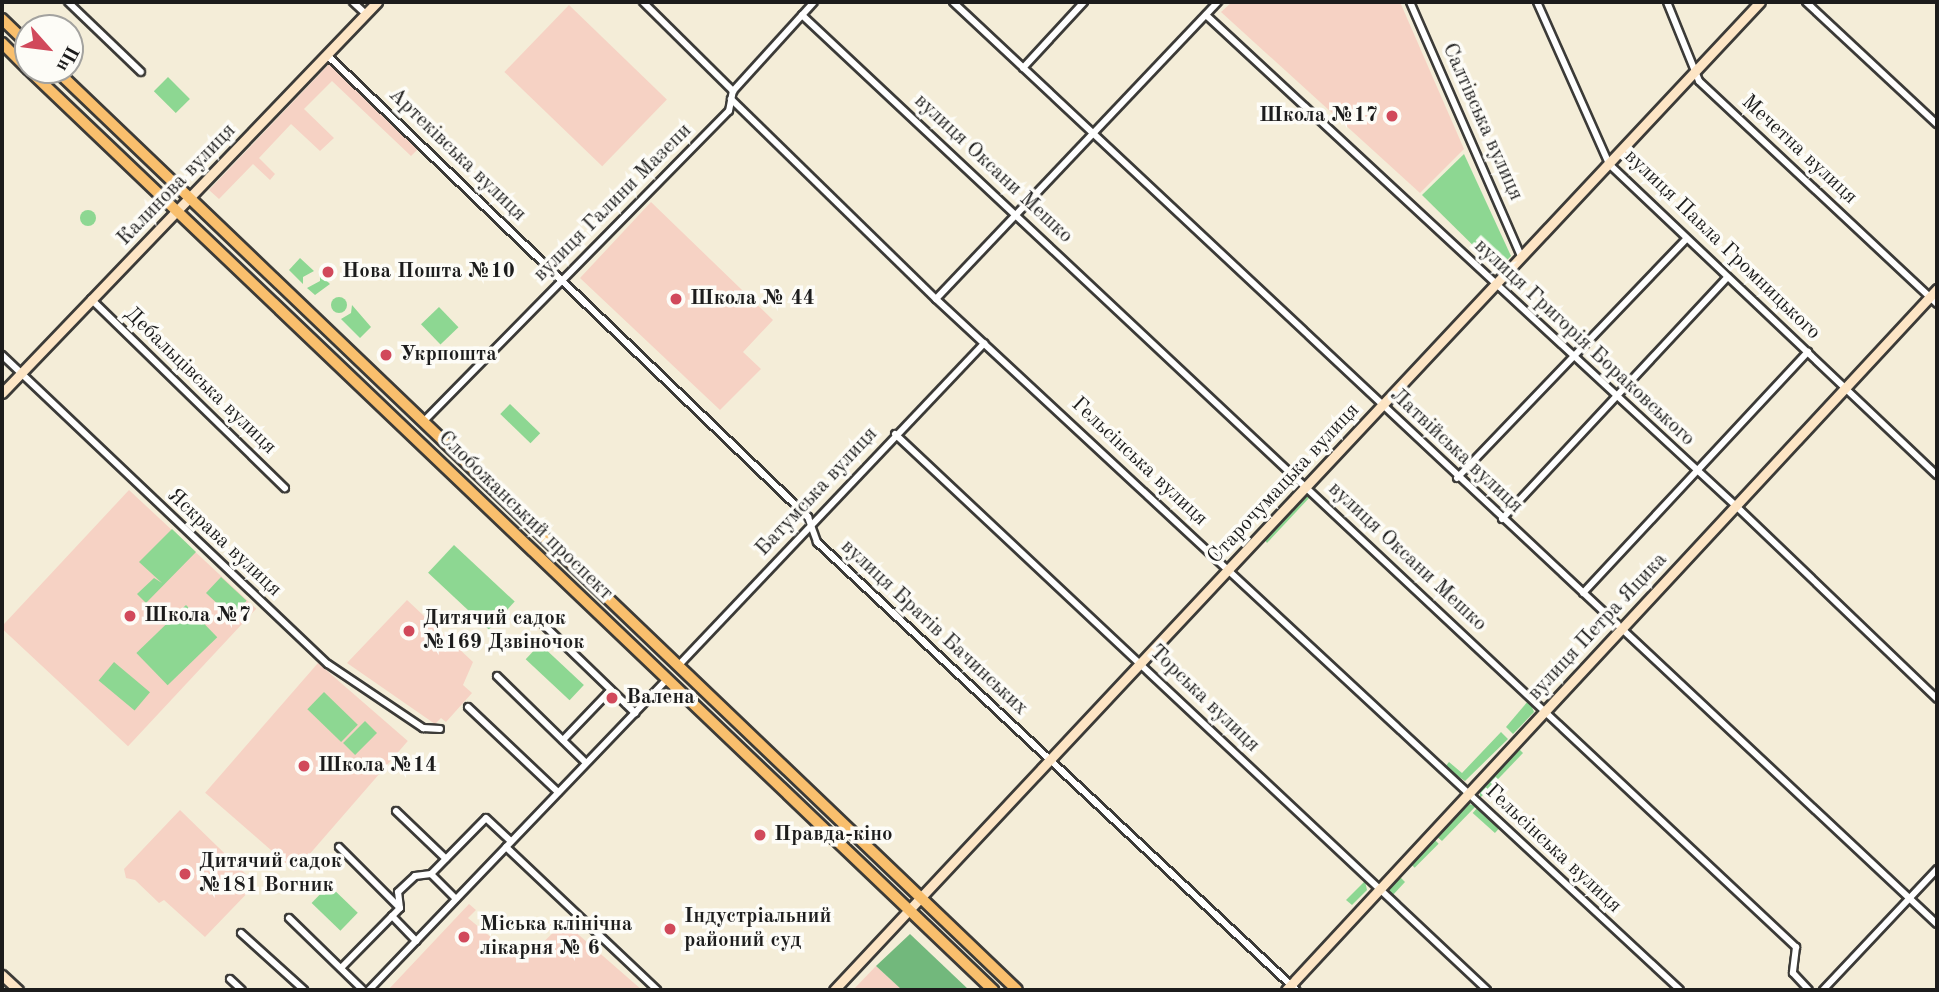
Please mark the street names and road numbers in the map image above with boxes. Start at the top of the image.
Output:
street label: Салтівська вулиця [1436,39,1528,205]
street label: Артеківська вулиця [383,83,531,227]
street label: вулиця Оксани Мешко [908,89,1078,249]
street label: Мечетна вулиця [1736,90,1862,210]
street label: Калинова вулиця [112,119,242,251]
street label: вулиця Галини Мазепи [529,119,697,287]
street label: вулиця Павла Громницького [1618,144,1826,346]
street label: вулиця Григорія Бораковського [1468,234,1700,452]
street label: Дебальцівська вулиця [119,302,281,460]
street label: Латвійська вулиця [1384,383,1528,519]
street label: Гельсінська вулиця [1066,392,1212,532]
street label: Старочумацька вулиця [1203,398,1365,570]
street label: Батумська вулиця [751,422,883,562]
street label: Слобожанський проспект [432,426,618,606]
street label: вулиця Оксани Мешко [1322,477,1492,637]
street label: Яскрава вулиця [162,484,286,602]
street label: вулиця Братів Бачинських [835,535,1033,721]
street label: вулиця Петра Яцика [1523,548,1673,706]
street label: Торська вулиця [1144,640,1264,758]
street label: Гельсінська вулиця [1480,779,1626,919]

